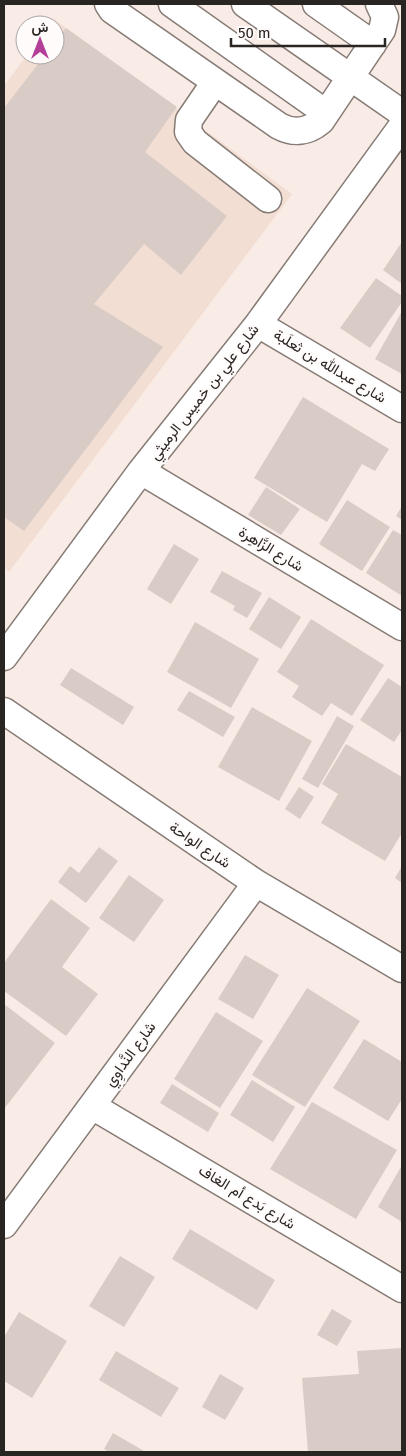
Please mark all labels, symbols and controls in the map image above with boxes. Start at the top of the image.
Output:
north arrow [15,15,65,65]
scale bar [231,15,385,47]
text: ش [32,19,49,36]
text: 50 m [238,24,271,42]
street label: شارع علي بن خميس الرميثي [145,320,266,466]
street label: شارع عبدالله بن ثعلَبة [269,325,390,409]
street label: شارع الزَّاهِرة [234,523,307,577]
street label: شارع الواحة [165,818,234,874]
street label: شارع النَّداوِي [100,1018,163,1092]
street label: شارع بَدع أم الغاف [194,1161,299,1235]

